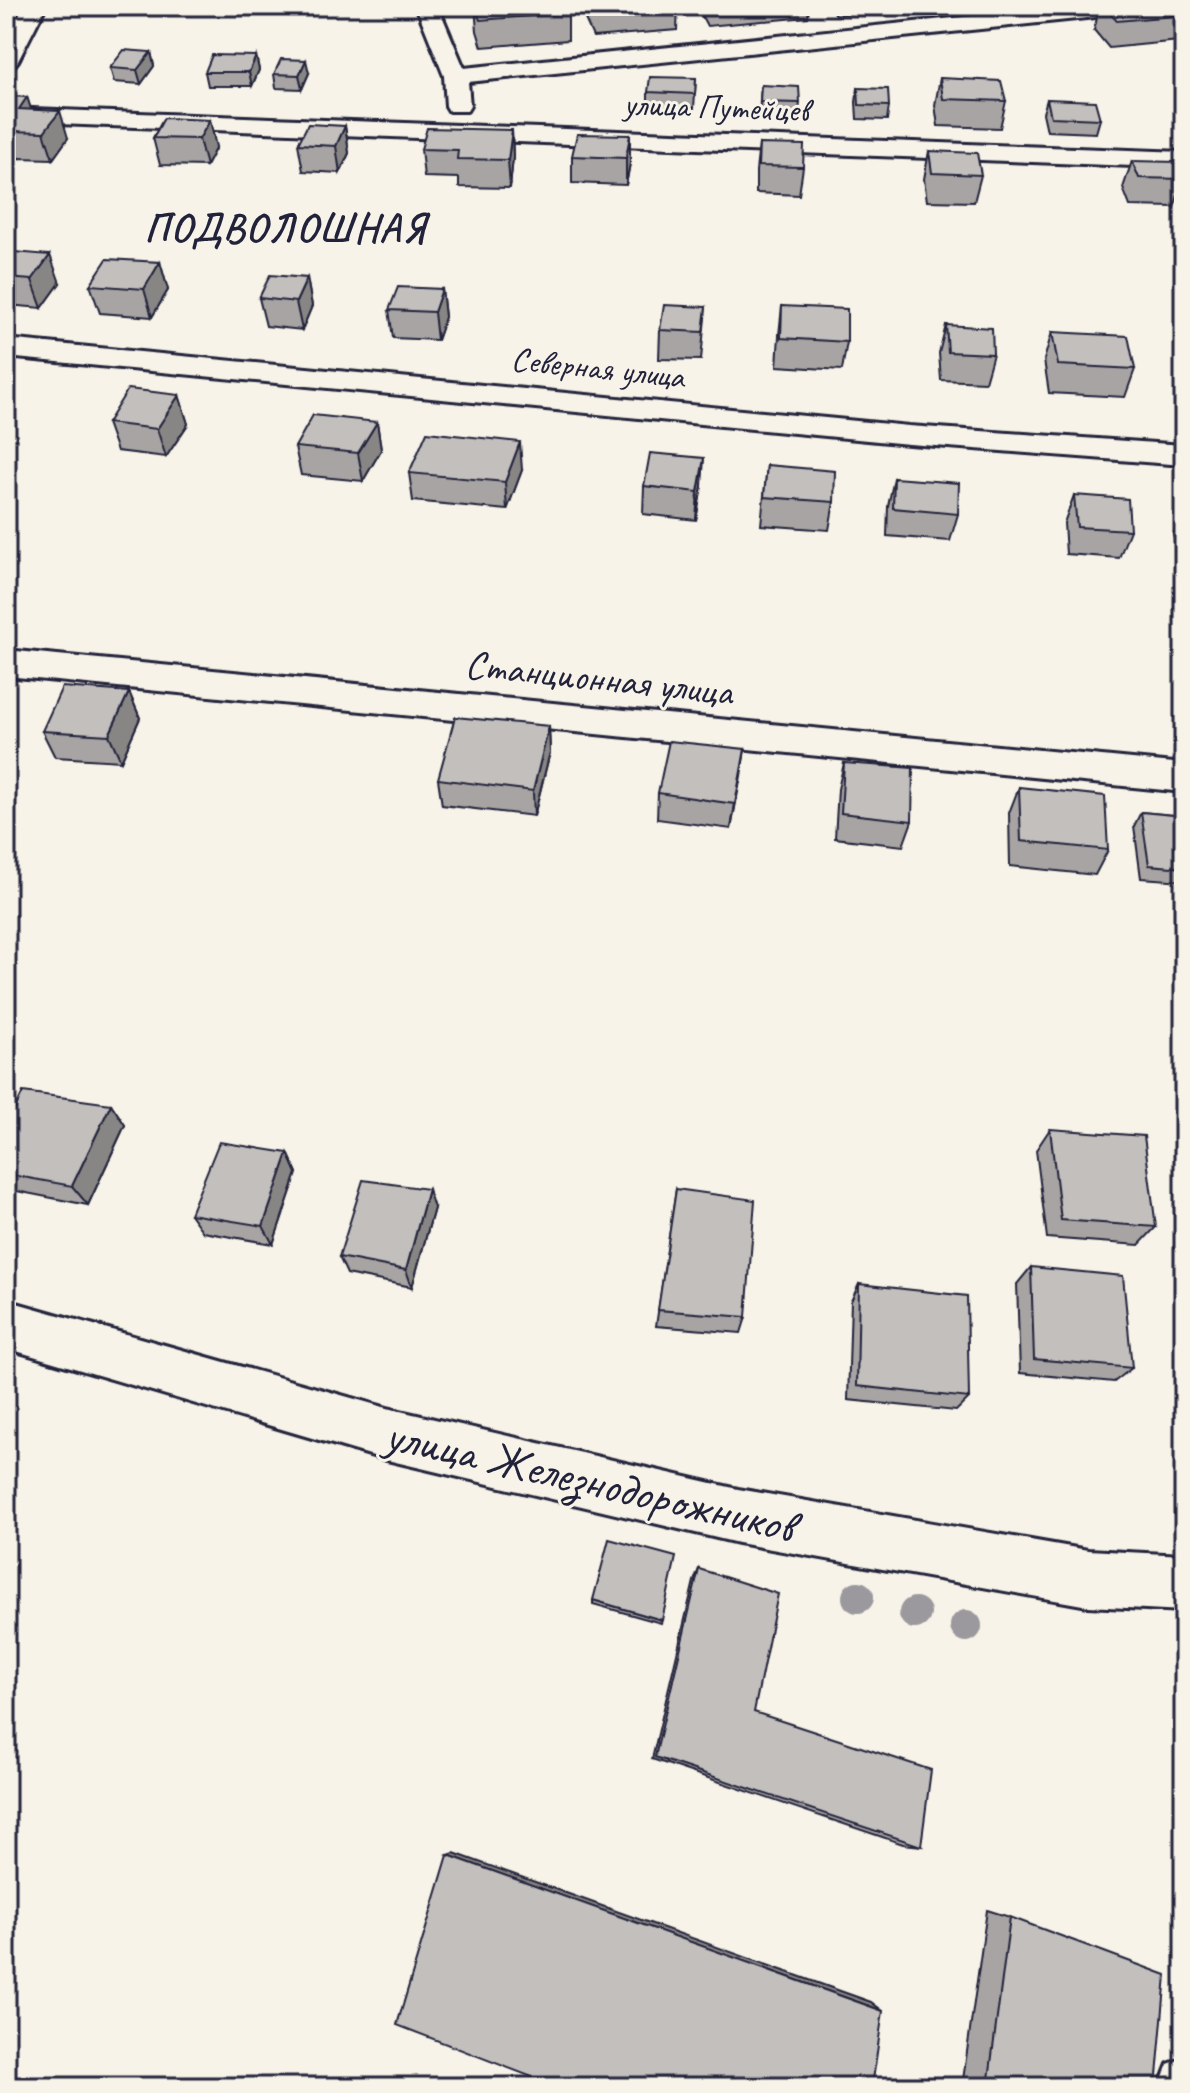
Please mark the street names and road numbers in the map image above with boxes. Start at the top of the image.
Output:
street label: улица Путейцев [621,82,815,131]
street label: Северная улица [509,337,689,398]
street label: Станционная улица [463,639,738,717]
street label: улица Железнодорожников [377,1403,808,1558]

